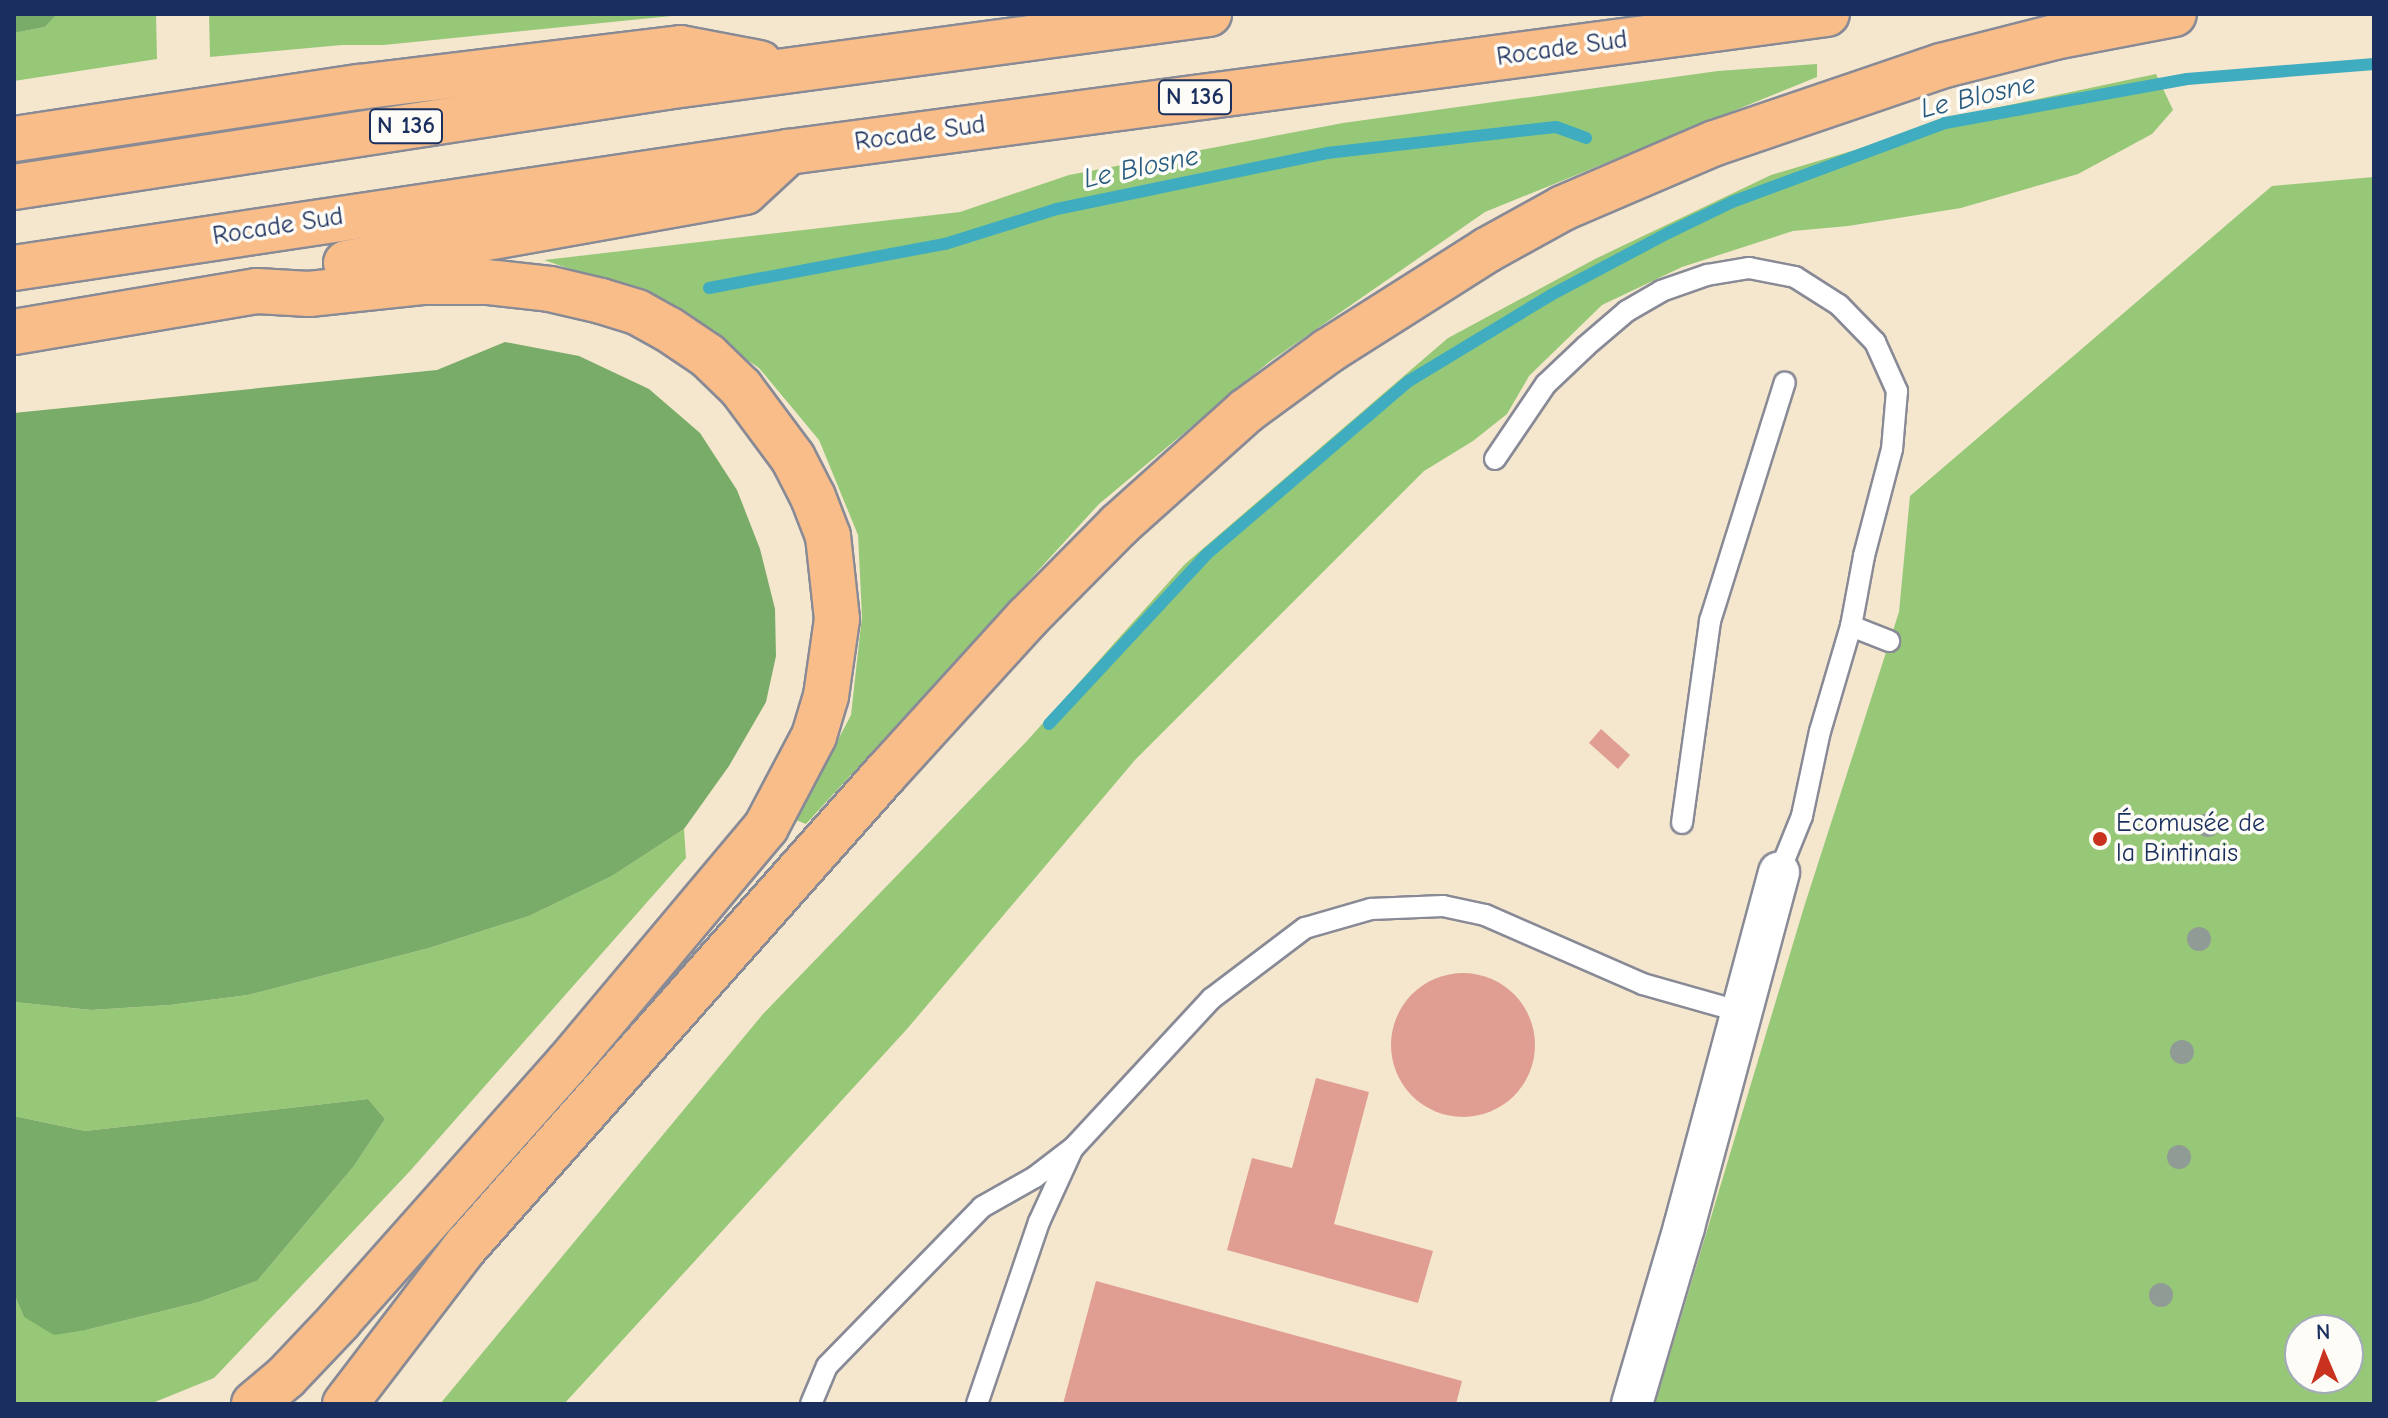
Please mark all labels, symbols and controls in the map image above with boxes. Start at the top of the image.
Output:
street label: Rocade Sud [1495,24,1629,74]
water label: Le Blosne [1917,66,2039,126]
road number: N 136 [1157,77,1233,117]
road number: N 136 [368,106,444,146]
street label: Rocade Sud [853,109,987,159]
water label: Le Blosne [1080,138,1202,196]
street label: Rocade Sud [210,201,346,253]
place label: Écomusée de la Bintinais [2116,808,2265,870]
marker: Écomusée de la Bintinais [2091,830,2109,848]
north arrow [2284,1314,2364,1394]
text: N [2316,1319,2331,1345]

